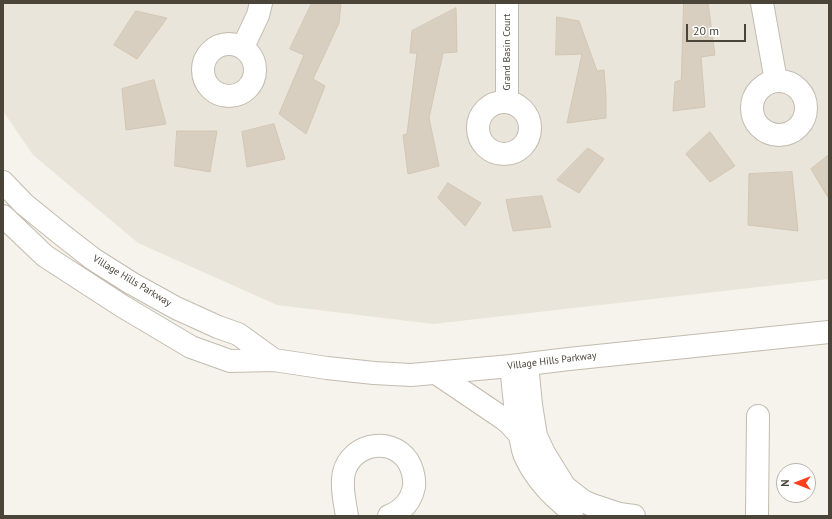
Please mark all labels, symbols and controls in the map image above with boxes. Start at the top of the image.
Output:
street label: Grand Basin Court [501,13,513,91]
scale bar [688,16,748,42]
text: 20 m [693,23,719,38]
street label: Village Hills Parkway [90,253,174,309]
street label: Village Hills Parkway [507,350,597,372]
north arrow [776,463,816,503]
text: N [778,479,792,487]

